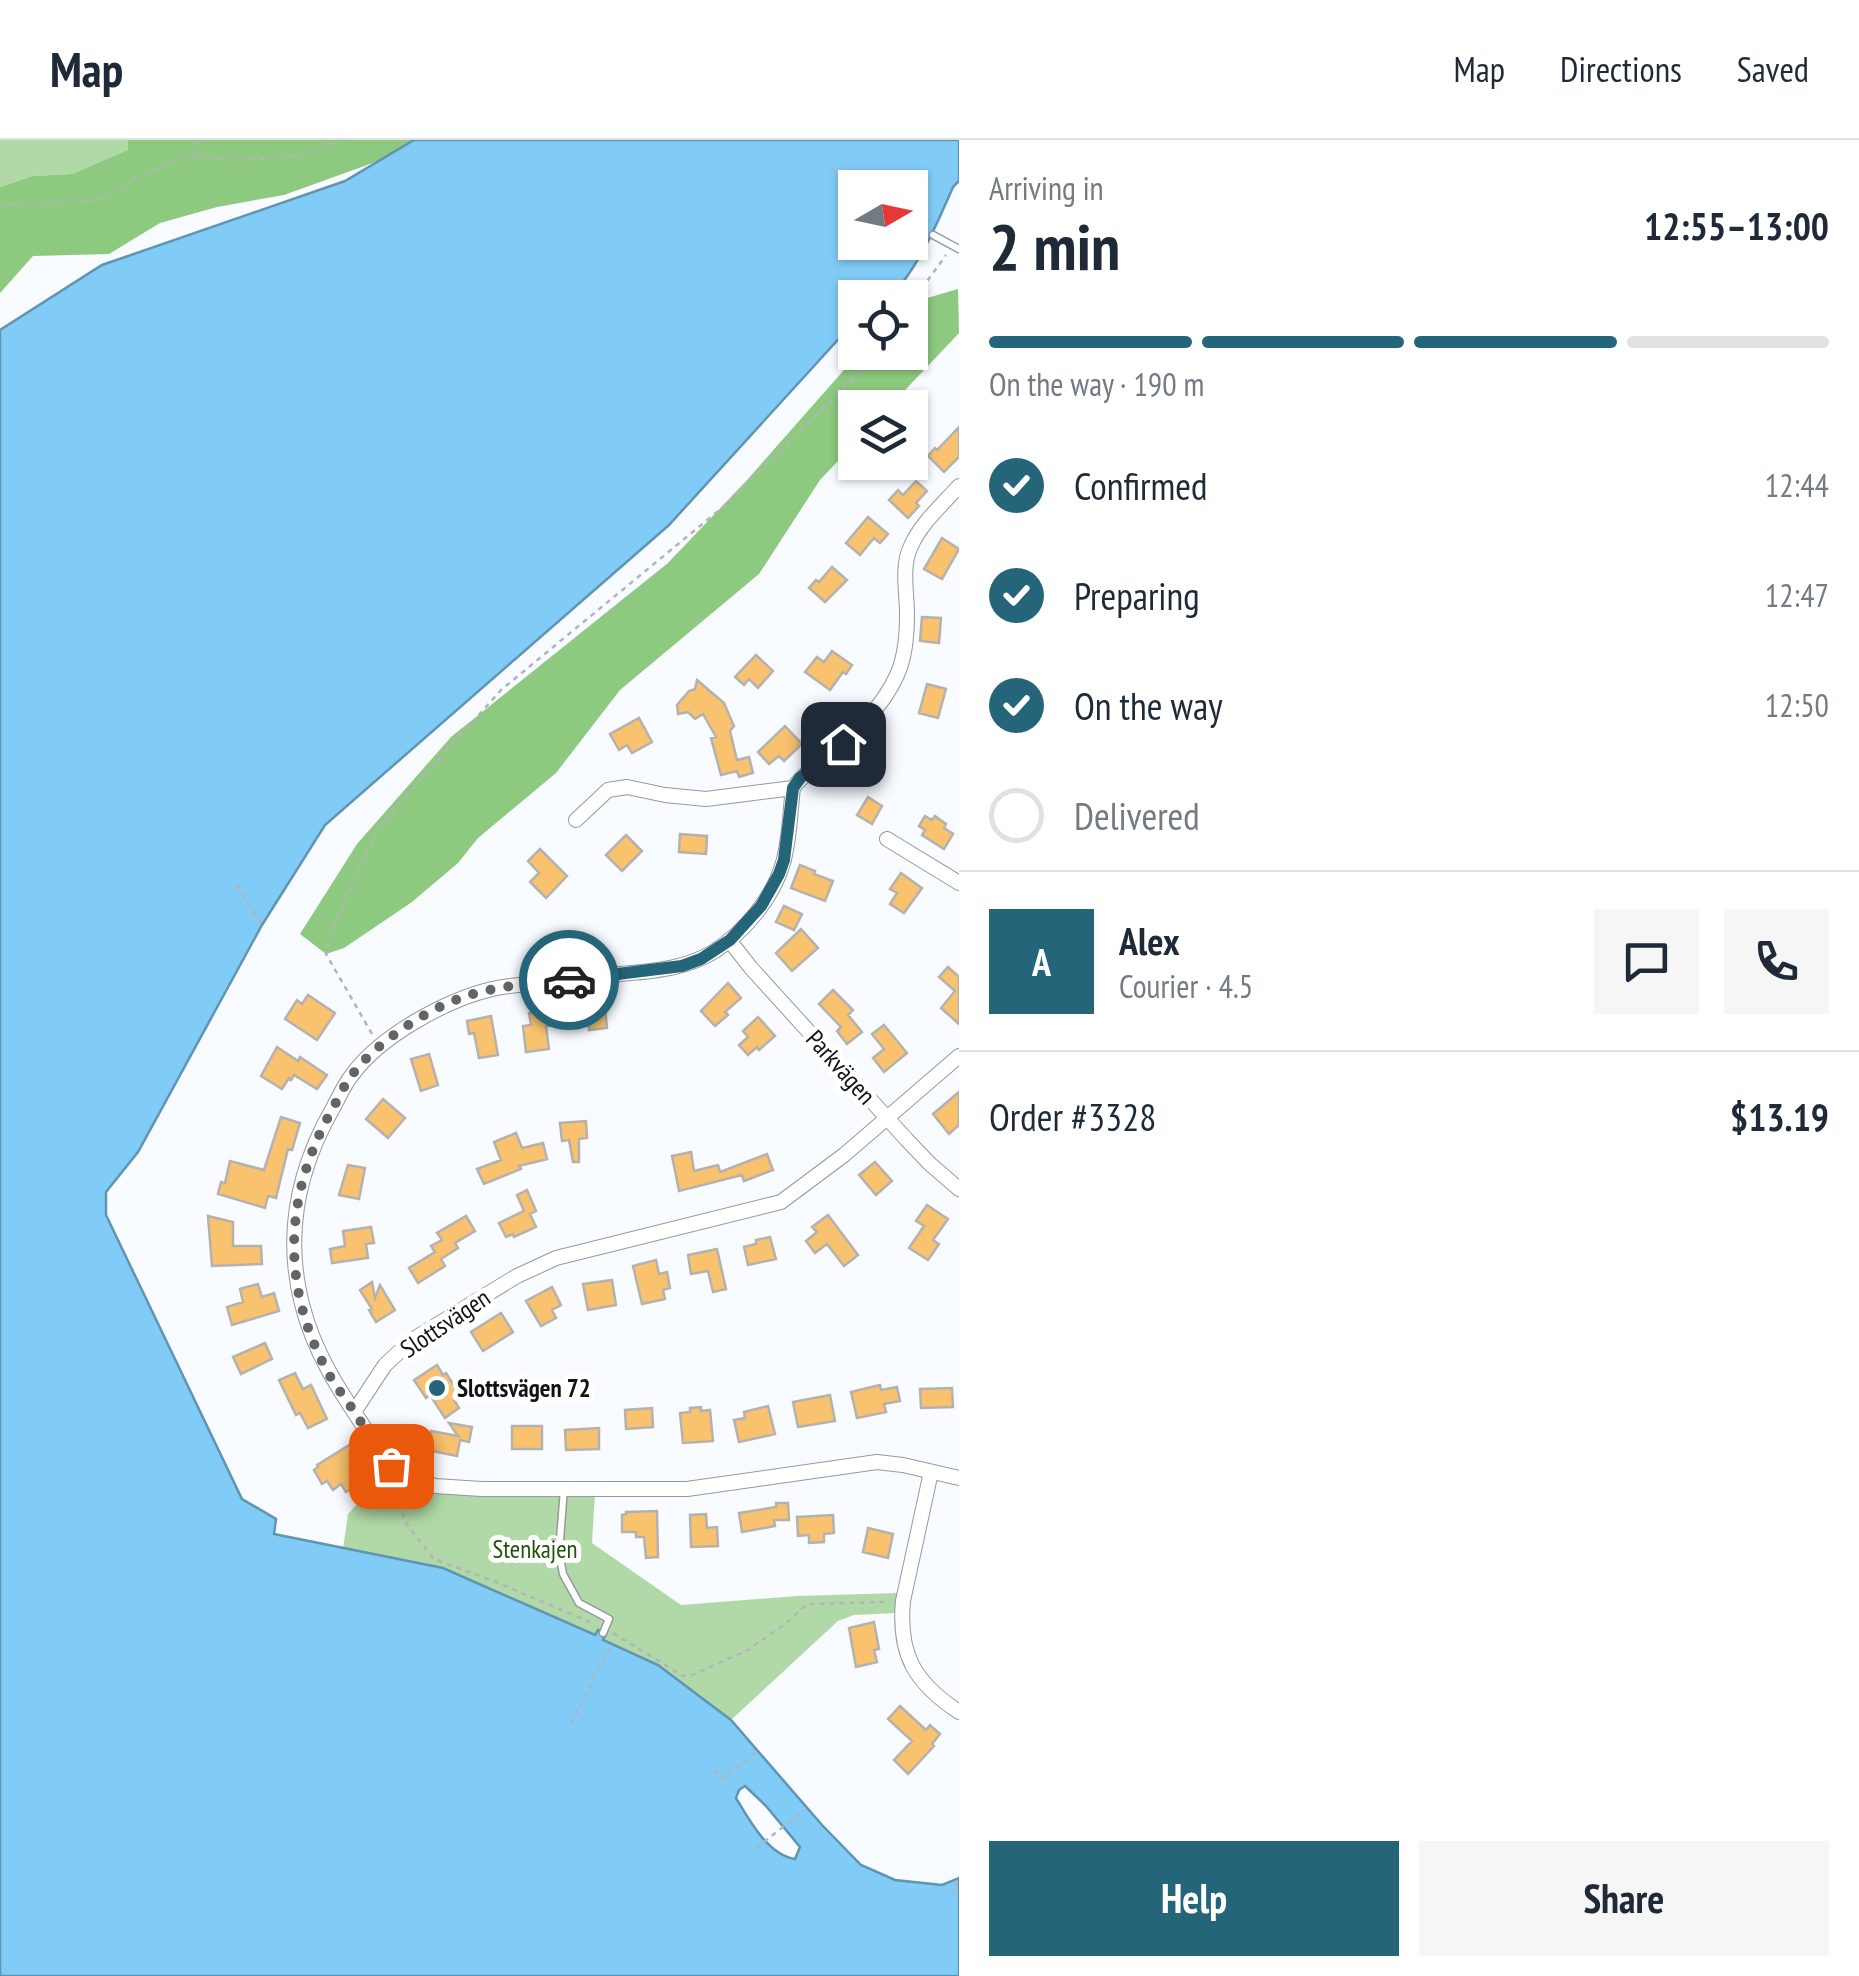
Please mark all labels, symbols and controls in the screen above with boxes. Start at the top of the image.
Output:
text: Map [50,38,123,100]
text: Map [1454,46,1505,92]
text: Directions [1560,46,1682,92]
text: Saved [1737,46,1809,92]
text: Arriving in [989,167,1104,209]
north arrow [838,170,928,260]
map controls [838,170,928,480]
text: 12:55–13:00 [1644,201,1829,250]
text: 2 min [989,204,1120,288]
button: locate [838,280,928,370]
text: On the way · 190 m [989,363,1204,405]
button: layers [838,390,928,480]
icon: check [989,458,1044,513]
text: Confirmed [1074,461,1207,510]
text: 12:44 [1765,464,1829,506]
icon: check [989,568,1044,623]
text: Preparing [1074,571,1200,620]
text: 12:47 [1765,574,1829,616]
icon: check [989,678,1044,733]
text: On the way [1074,681,1222,730]
text: 12:50 [1765,684,1829,726]
pin [801,702,886,787]
icon: home [816,717,871,772]
text: Delivered [1074,791,1200,840]
button: chat [1594,909,1699,1014]
button: phone [1724,909,1829,1014]
text: Alex [1119,916,1180,965]
courier [519,930,619,1030]
text: A [1032,937,1051,986]
icon: car [542,953,597,1008]
text: Courier · 4.5 [1119,965,1253,1007]
street label: Parkvägen [799,1023,883,1111]
text: Order #3328 [989,1092,1156,1141]
text: $13.19 [1730,1092,1829,1141]
street label: Slottsvägen [394,1281,496,1365]
place label: Slottsvägen 72 [457,1372,591,1404]
marker: Slottsvägen 72 [426,1377,448,1399]
pin [349,1424,434,1509]
icon: bag [364,1439,419,1494]
park label: Stenkajen [492,1533,578,1565]
button: Help [989,1841,1399,1956]
button: Share [1419,1841,1829,1956]

